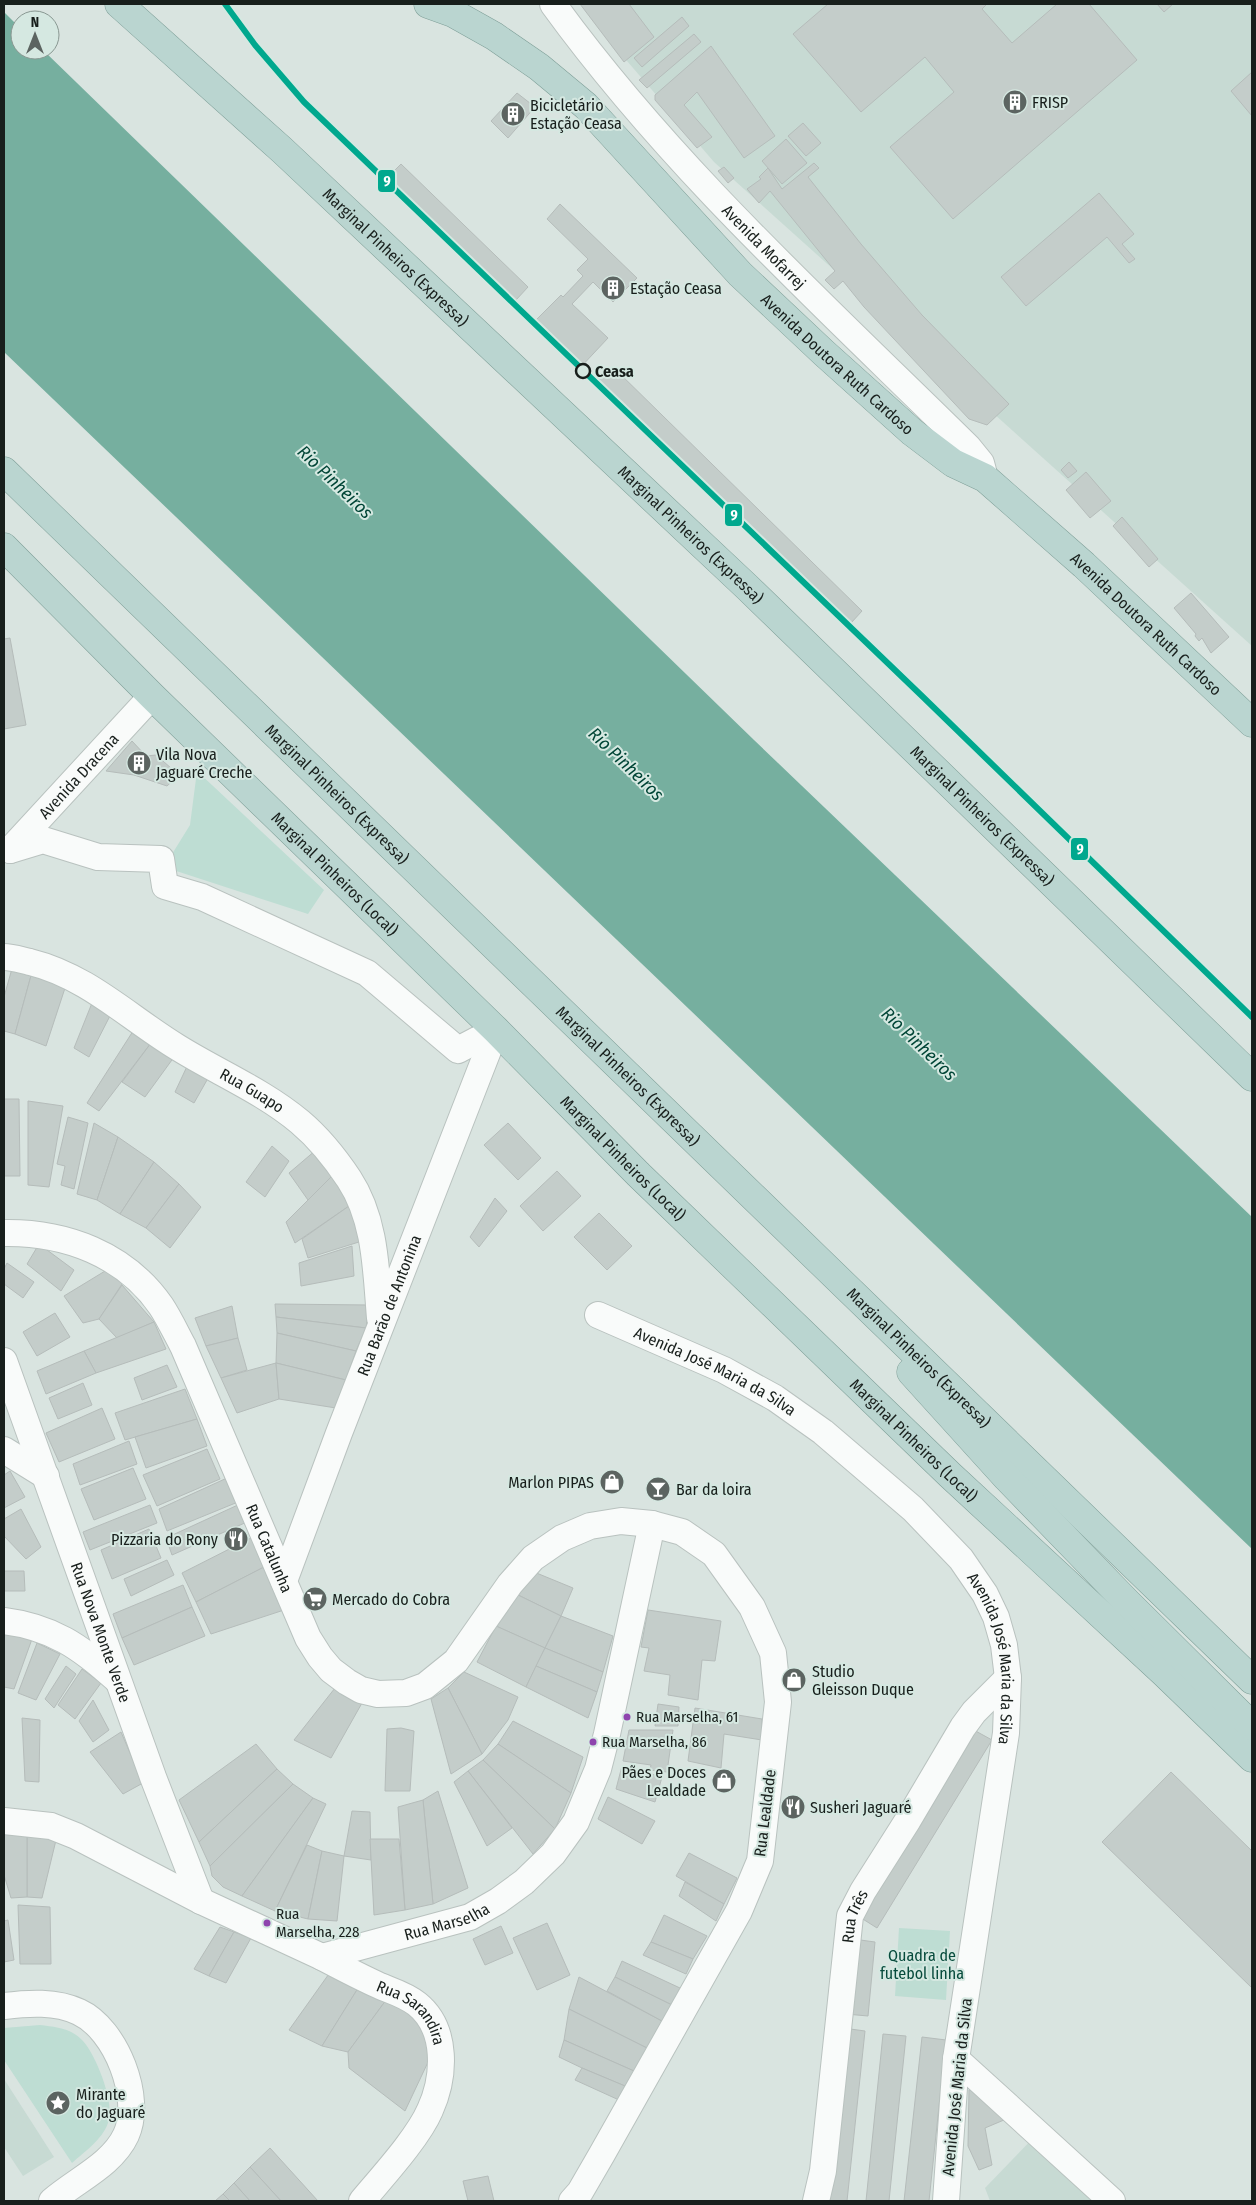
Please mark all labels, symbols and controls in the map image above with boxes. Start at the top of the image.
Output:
north arrow [10,10,60,60]
text: N [31,14,39,31]
building icon: FRISP [1002,89,1028,115]
place label: FRISP [1032,93,1068,112]
place label: Bicicletário Estação Ceasa [530,96,622,133]
building icon: Bicicletário Estação Ceasa [500,101,526,127]
line badge: 9 [377,169,396,193]
text: 9 [383,173,391,190]
street label: Marginal Pinheiros (Expressa) [319,184,473,330]
street label: Avenida Mofarrej [718,200,810,293]
building icon: Estação Ceasa [600,275,626,301]
place label: Estação Ceasa [630,279,722,298]
street label: Avenida Doutora Ruth Cardoso [757,290,918,439]
place label: Ceasa [595,362,634,381]
marker: Ceasa [575,363,591,379]
water label: Rio Pinheiros [293,441,378,524]
street label: Marginal Pinheiros (Expressa) [614,461,768,607]
line badge: 9 [724,503,743,527]
text: 9 [730,507,738,524]
street label: Avenida Doutora Ruth Cardoso [1067,548,1226,699]
street label: Marginal Pinheiros (Expressa) [262,720,413,868]
water label: Rio Pinheiros [584,723,669,806]
street label: Avenida Dracena [35,729,123,822]
street label: Marginal Pinheiros (Expressa) [907,742,1058,889]
place label: Vila Nova Jaguaré Creche [156,745,253,782]
building icon: Vila Nova Jaguaré Creche [126,750,152,776]
street label: Marginal Pinheiros (Local) [268,808,402,939]
line badge: 9 [1070,837,1089,861]
text: 9 [1076,841,1084,858]
street label: Marginal Pinheiros (Expressa) [552,1002,704,1150]
water label: Rio Pinheiros [877,1003,962,1086]
street label: Rua Guapo [217,1064,288,1116]
street label: Marginal Pinheiros (Local) [557,1092,690,1225]
street label: Rua Barão de Antonina [353,1232,425,1378]
street label: Marginal Pinheiros (Expressa) [843,1284,995,1431]
street label: Avenida José Maria da Silva [631,1323,800,1420]
street label: Marginal Pinheiros (Local) [846,1375,982,1505]
shop icon: Marlon PIPAS [599,1469,625,1495]
place label: Marlon PIPAS [508,1473,594,1492]
bar icon: Bar da loira [645,1476,671,1502]
place label: Bar da loira [676,1480,752,1499]
street label: Rua Catalunha [242,1501,297,1596]
restaurant icon: Pizzaria do Rony [223,1526,249,1552]
place label: Pizzaria do Rony [111,1530,219,1549]
street label: Rua Nova Monte Verde [67,1559,135,1705]
street label: Avenida José Maria da Silva [964,1569,1018,1746]
supermarket icon: Mercado do Cobra [302,1586,328,1612]
place label: Mercado do Cobra [332,1590,450,1609]
place label: Studio Gleisson Duque [812,1662,914,1699]
shop icon: Studio Gleisson Duque [781,1667,807,1693]
place label: Rua Marselha, 61 [636,1708,738,1726]
marker: Rua Marselha, 61 [622,1712,632,1722]
place label: Rua Marselha, 86 [602,1733,707,1751]
marker: Rua Marselha, 86 [588,1737,598,1747]
place label: Pães e Doces Lealdade [621,1763,706,1800]
shop icon: Pães e Doces Lealdade [711,1768,737,1794]
street label: Rua Lealdade [750,1768,780,1858]
restaurant icon: Susheri Jaguaré [780,1794,806,1820]
place label: Susheri Jaguaré [810,1798,912,1817]
street label: Rua Três [838,1886,872,1944]
street label: Rua Marselha [402,1898,493,1944]
place label: Rua Marselha, 228 [276,1905,359,1941]
marker: Rua Marselha, 228 [262,1918,272,1928]
park label: Quadra de futebol linha [880,1946,964,1983]
street label: Rua Sarandira [374,1976,449,2047]
street label: Avenida José Maria da Silva [938,1997,976,2177]
place label: Mirante do Jaguaré [76,2085,146,2122]
place icon: Mirante do Jaguaré [45,2090,71,2116]

